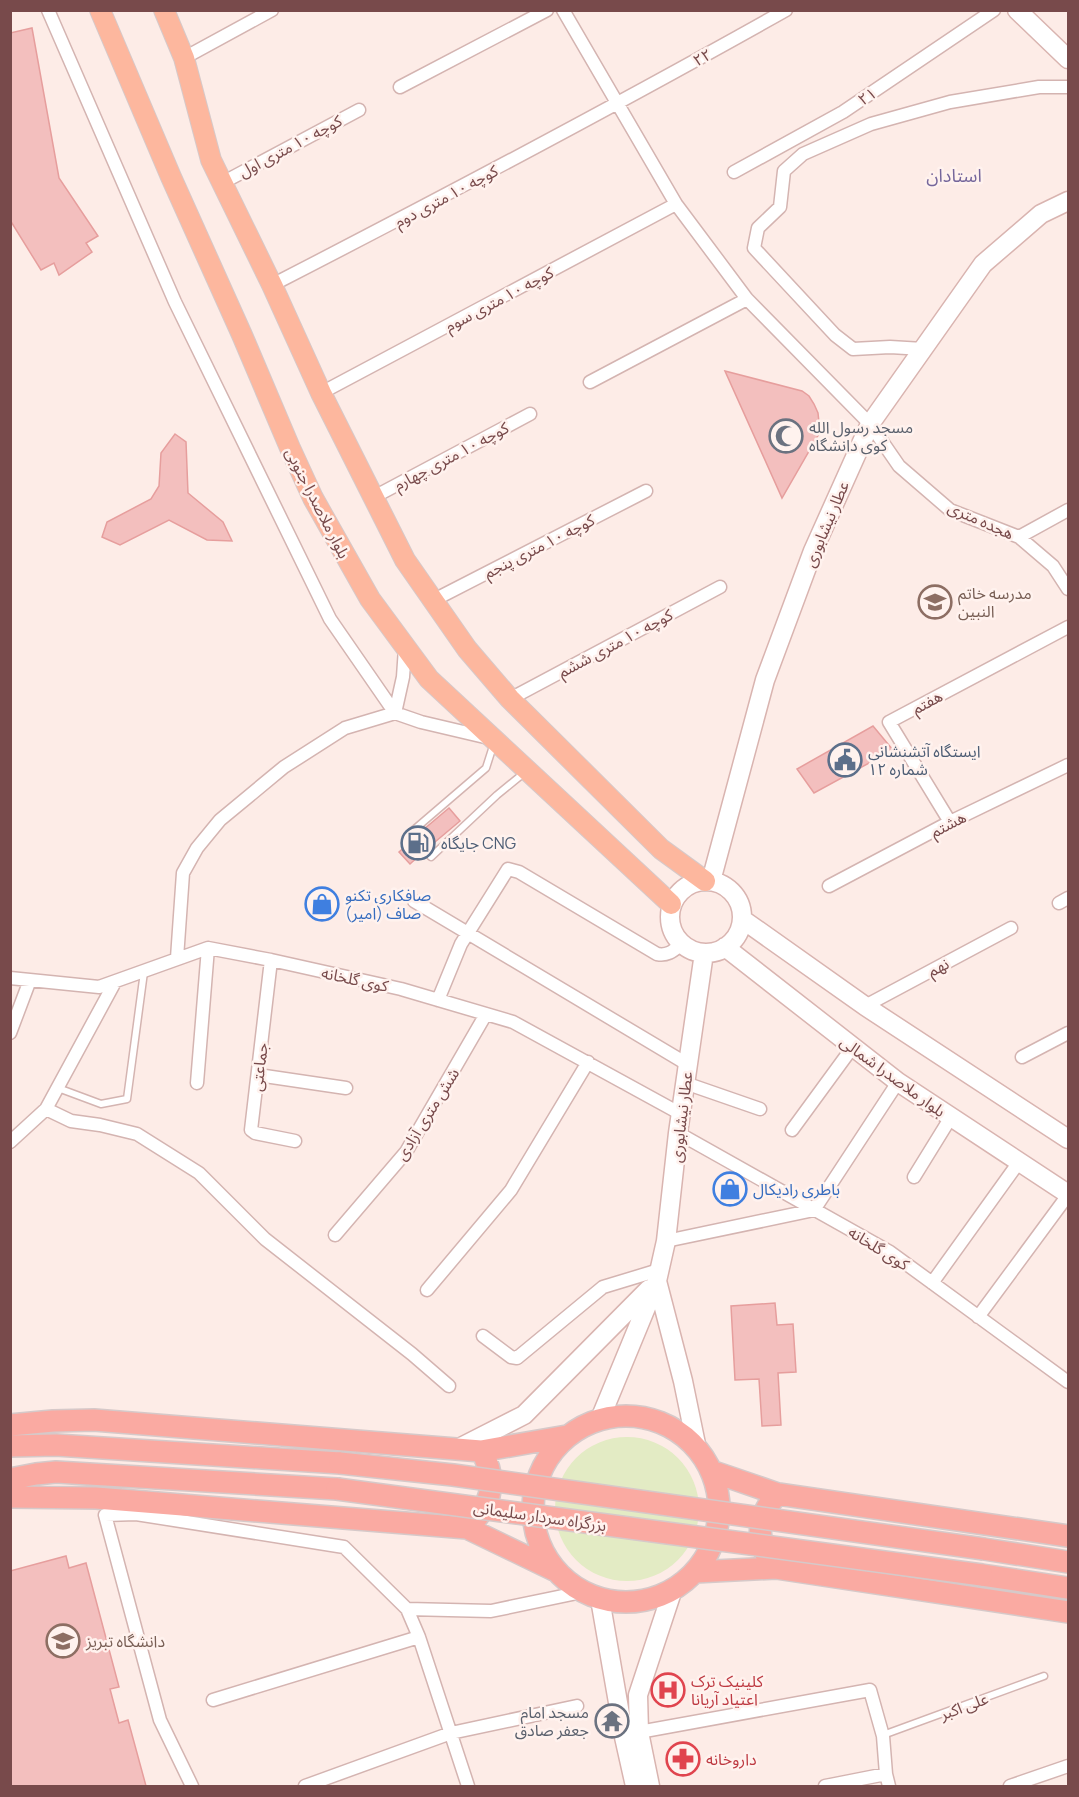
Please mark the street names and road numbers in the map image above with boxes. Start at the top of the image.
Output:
street label: ۲۲ [689,43,715,71]
street label: ۲۱ [853,82,881,110]
street label: کوچه ۱۰ متری اول [234,109,346,183]
street label: کوچه ۱۰ متری دوم [390,159,503,234]
street label: کوچه ۱۰ متری سوم [441,261,558,339]
street label: کوچه ۱۰ متری چهارم [390,416,514,497]
street label: بلوار ملاصدرا جنوبی [281,444,355,562]
street label: عطار نیشابوری [798,478,854,570]
street label: هجده متری [944,496,1018,544]
street label: کوچه ۱۰ متری پنجم [480,508,599,585]
street label: کوچه ۱۰ متری ششم [554,603,678,684]
street label: هفتم [908,685,947,721]
street label: هشتم [926,806,971,844]
street label: نهم [923,952,954,984]
street label: کوی گلخانه [320,961,391,997]
street label: بلوار ملاصدرا شمالی [836,1030,950,1122]
street label: جماعتی [245,1041,273,1093]
street label: شش متری آزادی [390,1064,464,1164]
street label: عطار نیشابوری [665,1070,697,1164]
street label: کوی گلخانه [844,1221,914,1276]
street label: بزرگراه سردار سلیمانی [472,1496,608,1536]
street label: علی اکبر [936,1687,991,1725]

